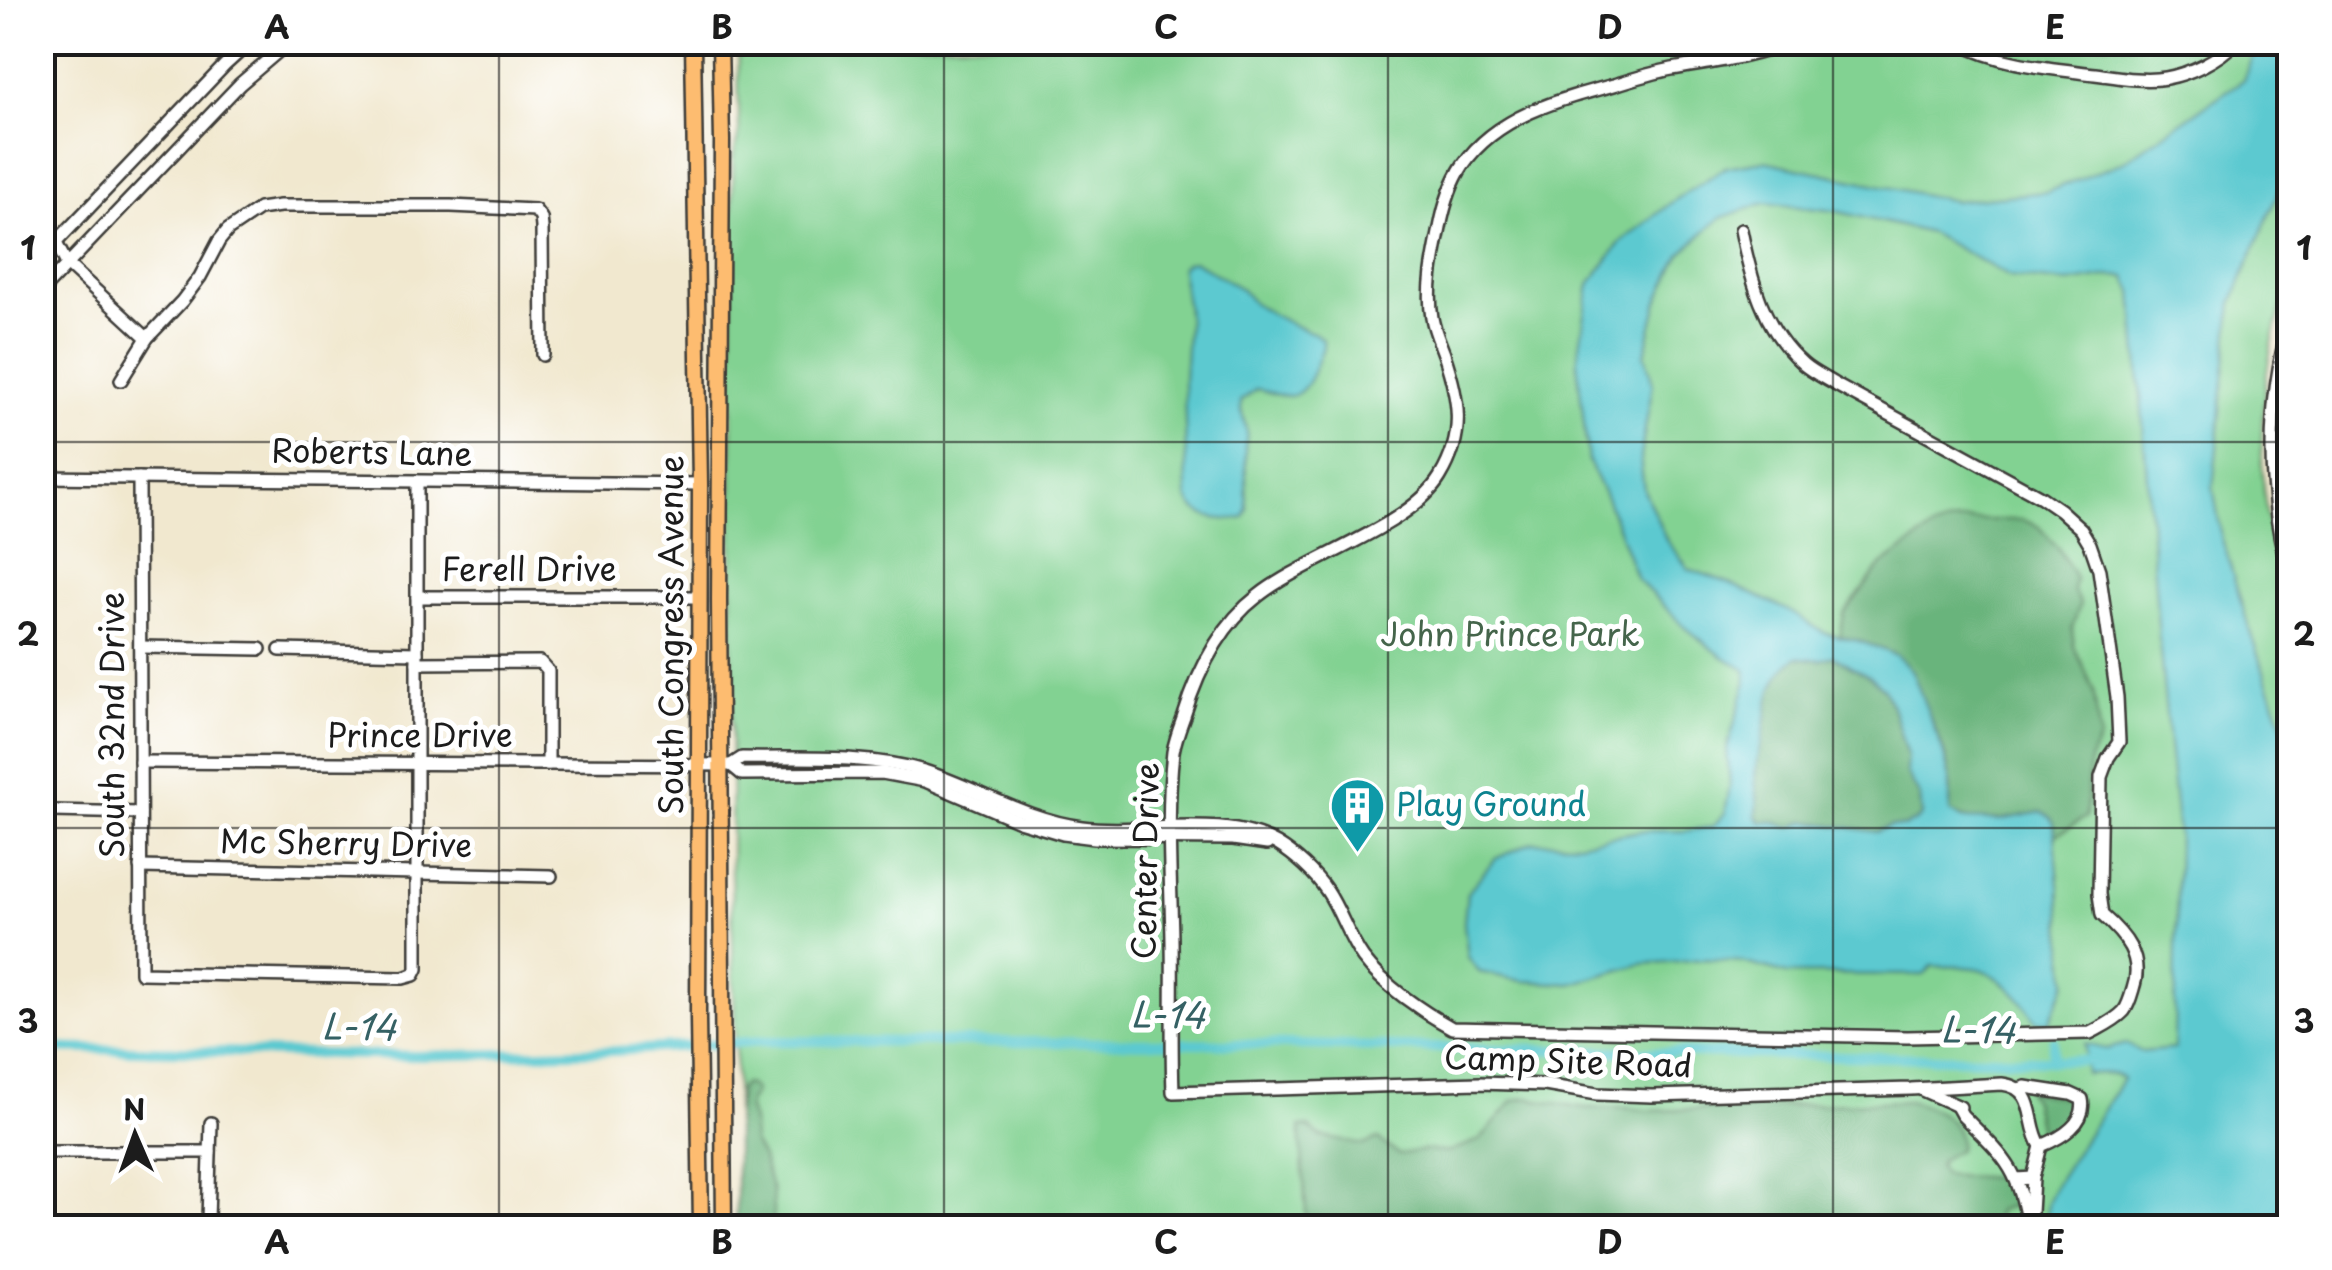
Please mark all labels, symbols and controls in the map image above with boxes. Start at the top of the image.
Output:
text: A [264,2,290,50]
text: B [711,2,733,50]
text: C [1154,2,1178,50]
text: D [1597,2,1623,50]
text: E [2045,2,2065,50]
text: 1 [20,223,36,271]
text: 1 [2296,223,2312,271]
street label: Roberts Lane [271,425,473,477]
street label: South Congress Avenue [646,455,694,815]
street label: Ferell Drive [441,544,617,592]
street label: South 32nd Drive [87,592,135,858]
text: 2 [17,609,39,657]
park label: John Prince Park [1380,609,1640,657]
text: 2 [2293,609,2315,657]
street label: Prince Drive [327,710,513,758]
street label: Center Drive [1118,762,1170,960]
building icon: Play Ground [1327,775,1387,854]
place label: Play Ground [1396,779,1586,827]
street label: Mc Sherry Drive [220,816,473,868]
water label: L-14 [1130,986,1206,1041]
text: 3 [18,996,38,1044]
text: 3 [2294,996,2314,1044]
water label: L-14 [321,998,397,1053]
water label: L-14 [1940,1001,2016,1056]
street label: Camp Site Road [1443,1032,1693,1088]
north arrow [85,1085,185,1185]
text: N [122,1087,146,1130]
text: A [264,1217,290,1265]
text: B [711,1217,733,1265]
text: C [1154,1217,1178,1265]
text: D [1597,1217,1623,1265]
text: E [2045,1217,2065,1265]

